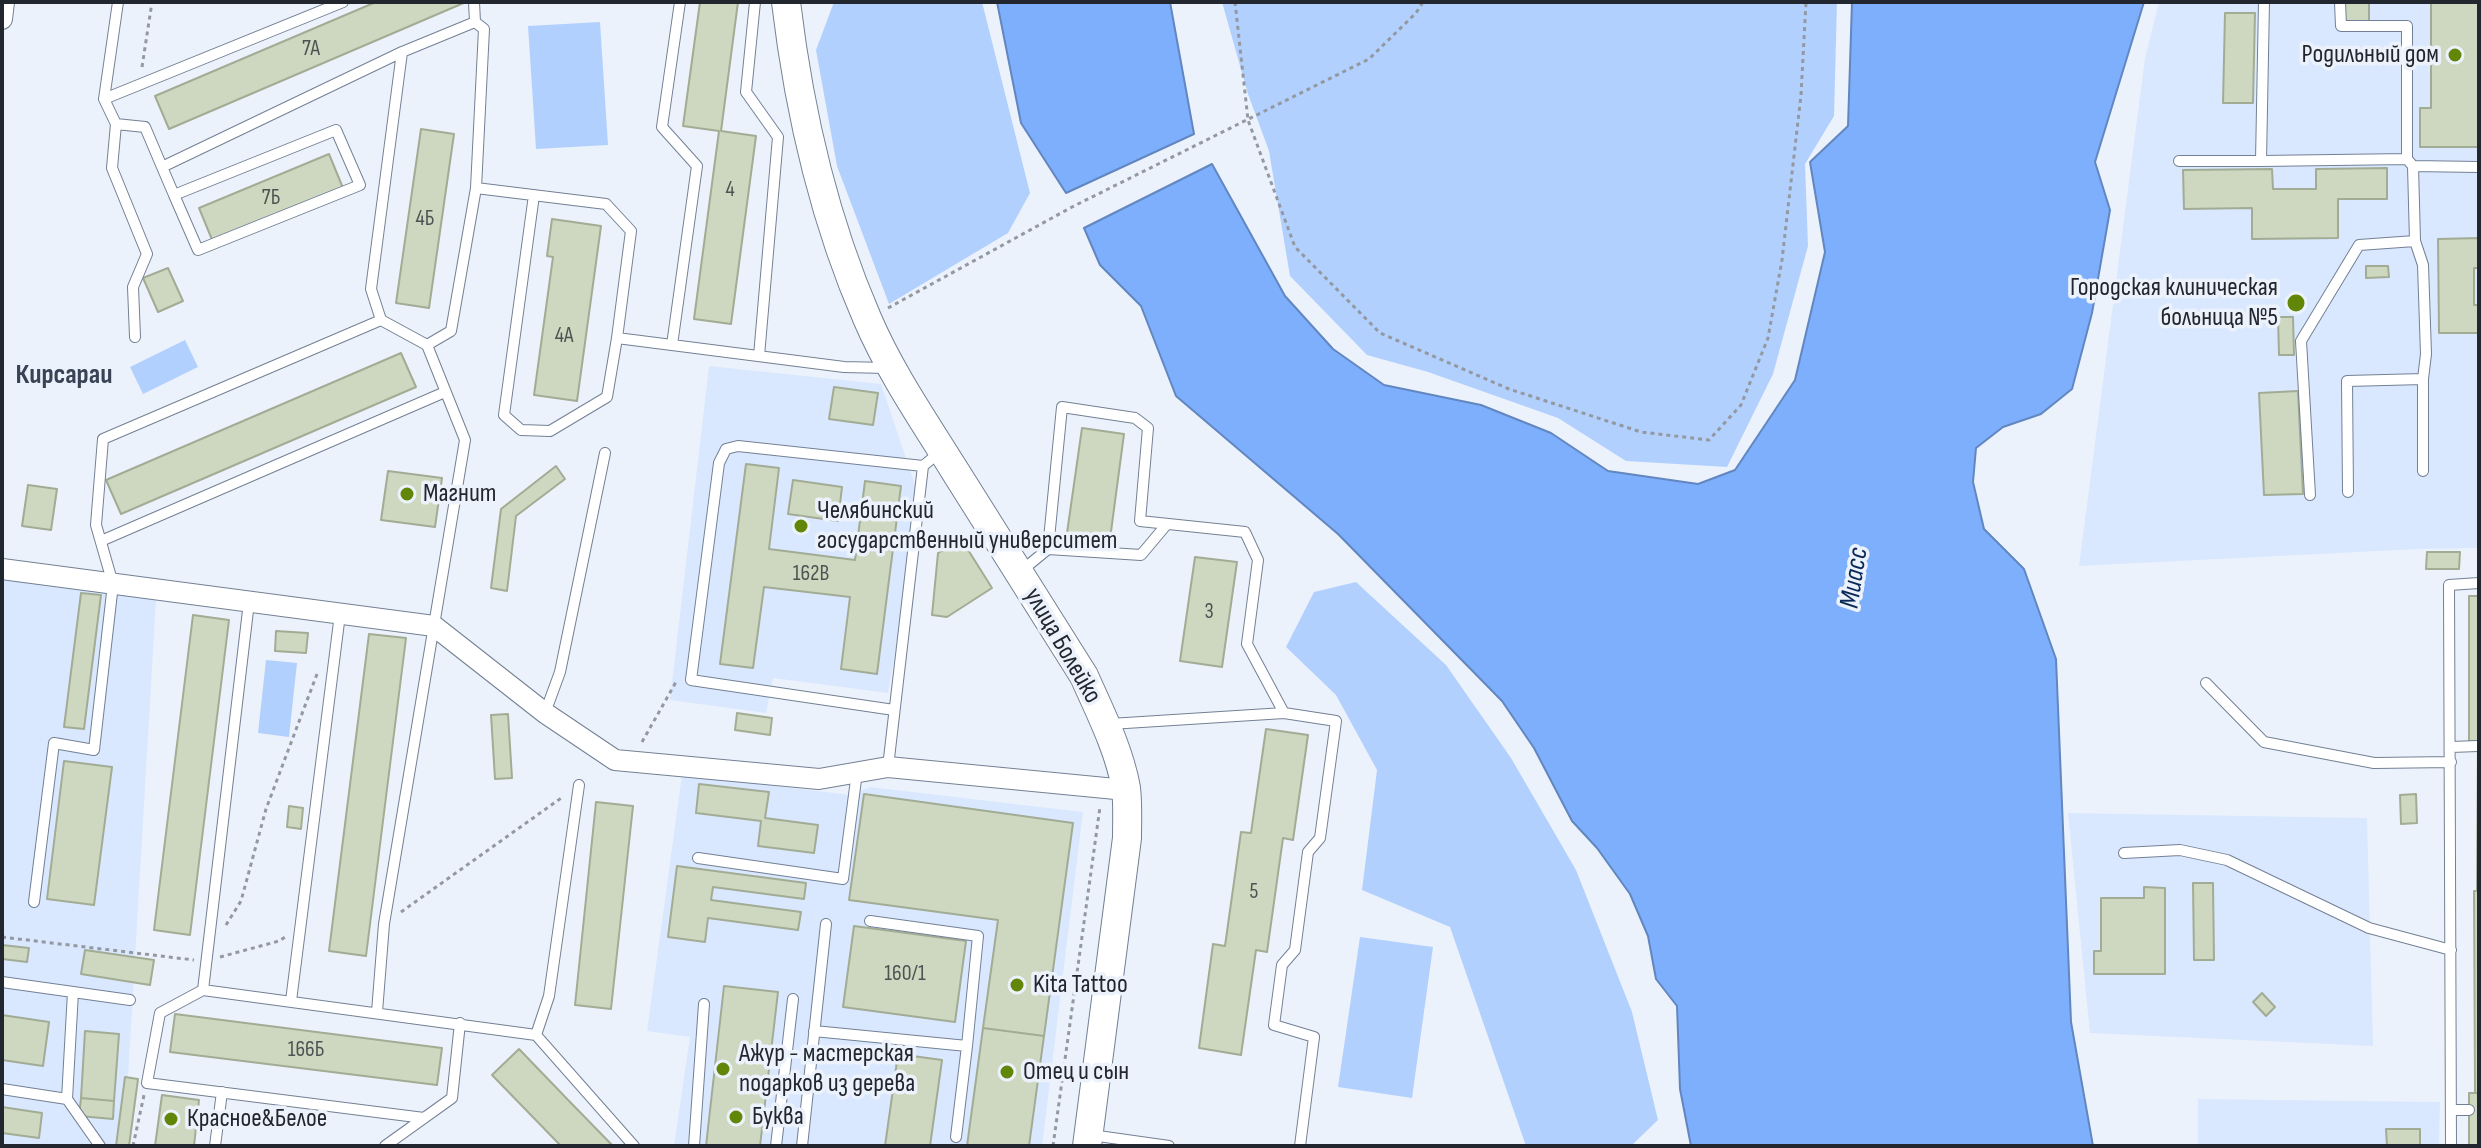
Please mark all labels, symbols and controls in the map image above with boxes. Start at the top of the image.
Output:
house number: 7А [302,36,320,62]
place label: Родильный дом [2302,39,2439,71]
marker: Родильный дом [2446,46,2464,64]
house number: 4 [725,177,735,203]
house number: 7Б [262,185,280,211]
house number: 4Б [416,206,434,232]
place label: Городская клиническая больница №5 [2070,272,2278,334]
marker: Городская клиническая больница №5 [2285,292,2307,314]
house number: 4А [555,323,573,349]
district label: Кирсараи [16,359,112,393]
place label: Магнит [423,478,496,510]
marker: Магнит [398,485,416,503]
place label: Челябинский государственный университет [817,495,1118,556]
marker: Челябинский государственный университет [792,517,810,535]
water label: Миасс [1834,545,1876,611]
house number: 162В [793,561,829,587]
street label: улица Болейко [1017,583,1107,709]
house number: 3 [1204,599,1214,625]
house number: 5 [1250,879,1258,905]
house number: 160/1 [884,961,926,987]
place label: Kita Tattoo [1033,969,1128,1001]
marker: Kita Tattoo [1008,976,1026,994]
house number: 166Б [288,1037,324,1063]
place label: Ажур - мастерская подарков из дерева [739,1038,915,1100]
place label: Отец и сын [1023,1056,1129,1088]
marker: Ажур - мастерская подарков из дерева [714,1060,732,1078]
marker: Отец и сын [998,1063,1016,1081]
place label: Буква [752,1101,804,1133]
place label: Красное&Белое [187,1103,327,1135]
marker: Буква [727,1108,745,1126]
marker: Красное&Белое [162,1110,180,1128]

